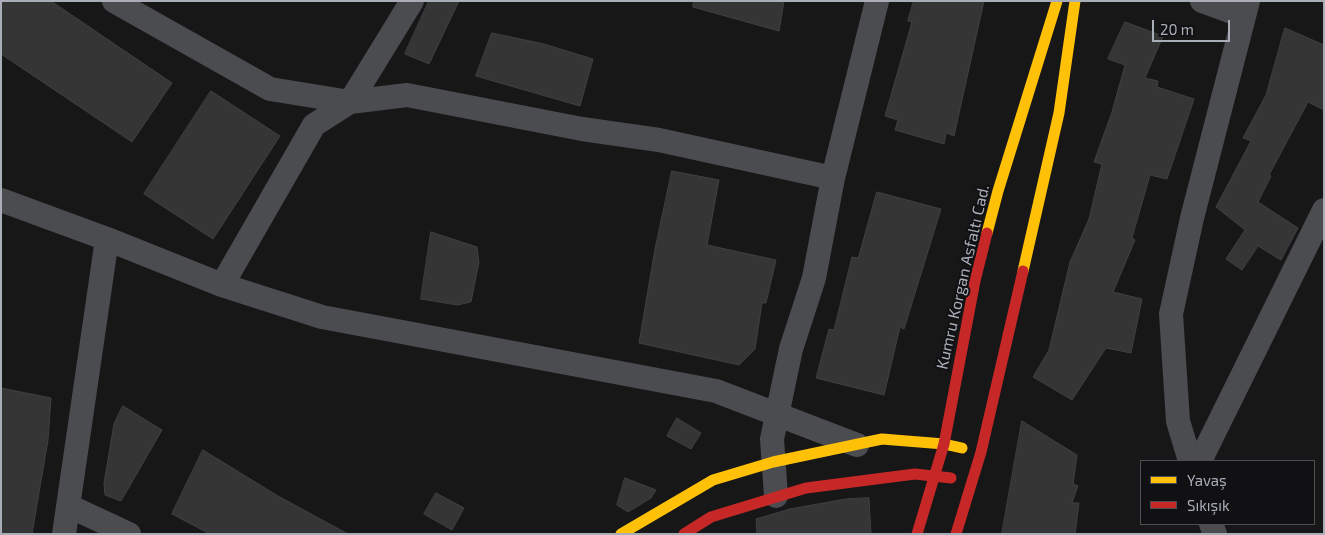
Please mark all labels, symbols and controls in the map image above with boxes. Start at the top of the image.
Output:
scale bar [1155,10,1232,42]
text: 20 m [1160,20,1194,38]
street label: Kumru Korgan Asfaltı Cad. [932,183,994,371]
legend [1140,460,1315,525]
text: Yavaş [1187,471,1227,489]
text: Sıkışık [1187,496,1230,514]

